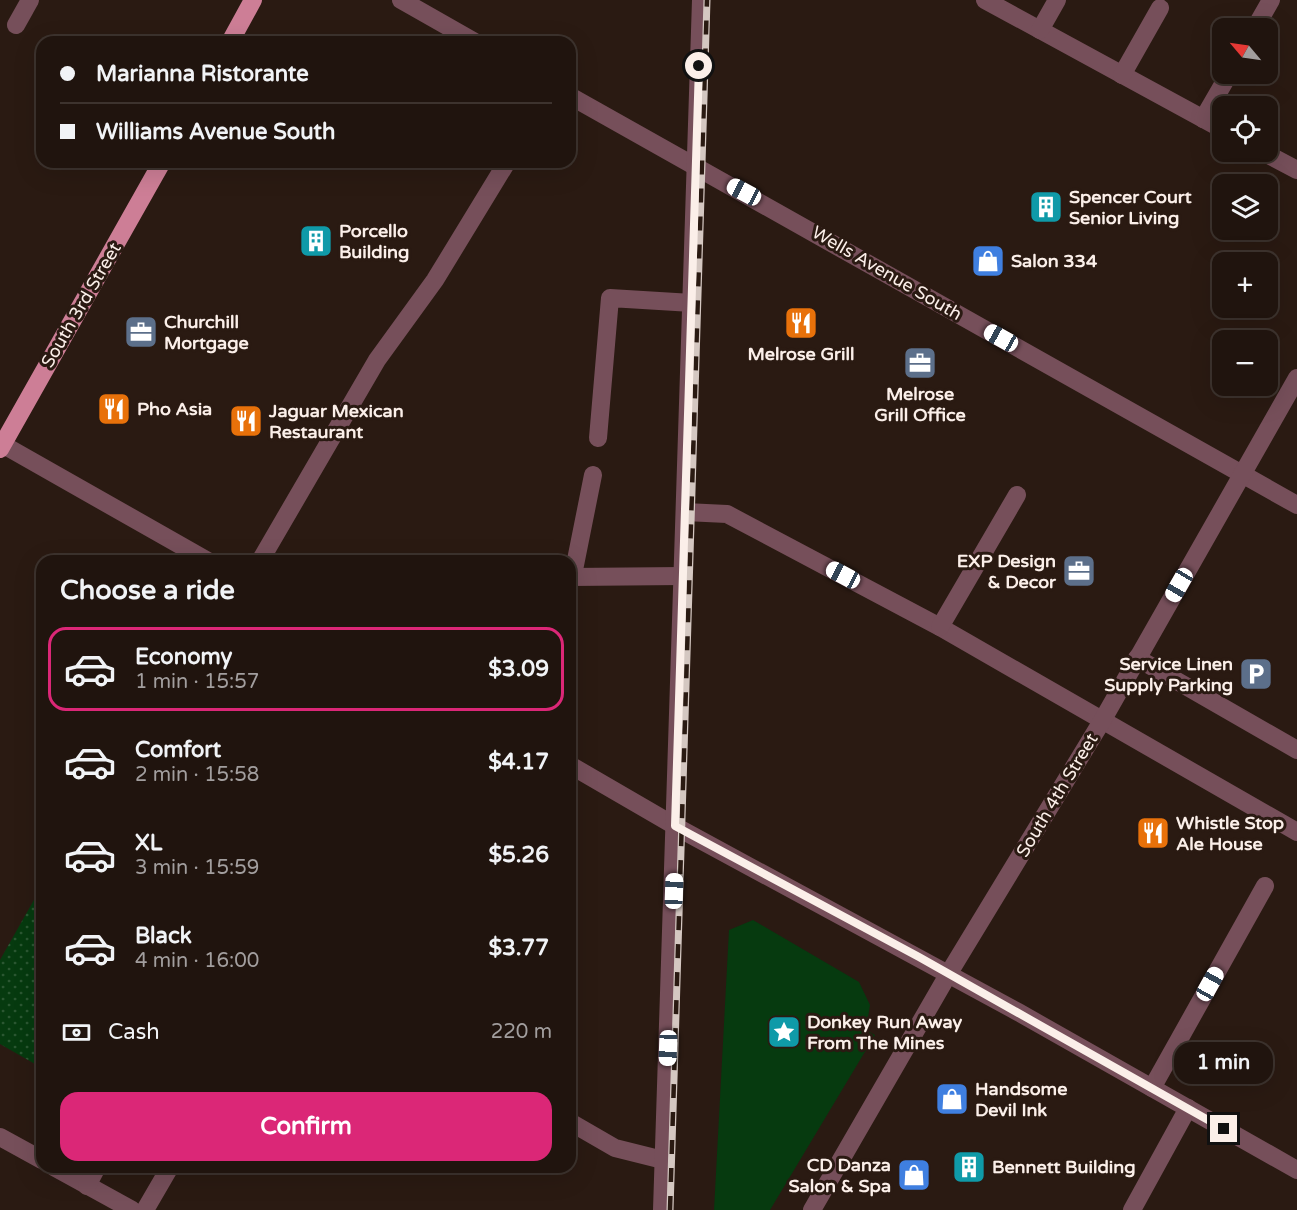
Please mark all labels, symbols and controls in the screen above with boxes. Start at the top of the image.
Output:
north arrow [1212,18,1278,84]
map controls [1212,18,1278,396]
route start [685,52,712,79]
text: Marianna Ristorante [96,61,309,87]
button: locate [1212,96,1278,162]
text: Williams Avenue South [96,119,335,145]
button: layers [1212,174,1278,240]
car [724,176,764,208]
place label: Spencer Court Senior Living [1069,186,1192,229]
building icon: Spencer Court Senior Living [1028,189,1064,225]
place label: Porcello Building [339,220,409,263]
street label: Wells Avenue South [808,221,966,325]
building icon: Porcello Building [298,223,334,259]
street label: South 3rd Street [36,238,126,372]
shop icon: Salon 334 [970,243,1006,279]
place label: Salon 334 [1011,250,1098,272]
button: + [1212,252,1278,318]
restaurant icon: Melrose Grill [783,305,819,341]
place label: Churchill Mortgage [164,311,249,354]
office icon: Churchill Mortgage [123,314,159,350]
car [981,321,1021,355]
button: − [1212,330,1278,396]
place label: Melrose Grill [748,343,854,365]
office icon: Melrose Grill Office [902,345,938,381]
place label: Melrose Grill Office [874,383,966,426]
restaurant icon: Pho Asia [96,391,132,427]
place label: Pho Asia [137,398,212,420]
place label: Jaguar Mexican Restaurant [268,400,404,443]
restaurant icon: Jaguar Mexican Restaurant [228,403,264,439]
place label: EXP Design & Decor [957,550,1057,593]
office icon: EXP Design & Decor [1061,553,1097,589]
car [823,559,863,591]
car [1162,565,1196,605]
text: Choose a ride [60,574,235,607]
icon: car [63,642,117,696]
text: Economy [135,644,232,670]
place label: Service Linen Supply Parking [1104,653,1233,696]
text: $3.09 [488,656,549,682]
parking icon: Service Linen Supply Parking [1238,656,1274,692]
text: 1 min · 15:57 [135,670,259,694]
street label: South 4th Street [1011,729,1103,861]
icon: car [63,735,117,789]
text: Comfort [135,737,221,763]
text: $4.17 [488,749,549,775]
text: 2 min · 15:58 [135,763,259,787]
place label: Whistle Stop Ale House [1176,812,1284,855]
restaurant icon: Whistle Stop Ale House [1135,815,1171,851]
icon: car [63,828,117,882]
text: XL [135,830,162,856]
text: $5.26 [488,842,549,868]
text: 3 min · 15:59 [135,856,259,880]
car [664,873,684,909]
icon: car [63,921,117,975]
text: Black [135,923,192,949]
text: $3.77 [488,935,549,961]
text: 4 min · 16:00 [135,949,259,973]
car [1193,964,1227,1004]
place label: Donkey Run Away From The Mines [807,1011,962,1054]
place icon: Donkey Run Away From The Mines [766,1014,802,1050]
icon: cash [60,1016,93,1049]
text: Cash [108,1019,160,1045]
text: 220 m [491,1020,552,1044]
car [658,1030,678,1066]
callout: 1 min [1174,1042,1274,1084]
text: 1 min [1197,1051,1250,1075]
place label: Handsome Devil Ink [975,1078,1067,1121]
shop icon: Handsome Devil Ink [934,1081,970,1117]
button: Confirm [60,1092,552,1161]
route end [1210,1115,1237,1142]
building icon: Bennett Building [951,1149,987,1185]
place label: CD Danza Salon & Spa [788,1154,891,1197]
place label: Bennett Building [992,1156,1136,1178]
shop icon: CD Danza Salon & Spa [896,1157,932,1193]

